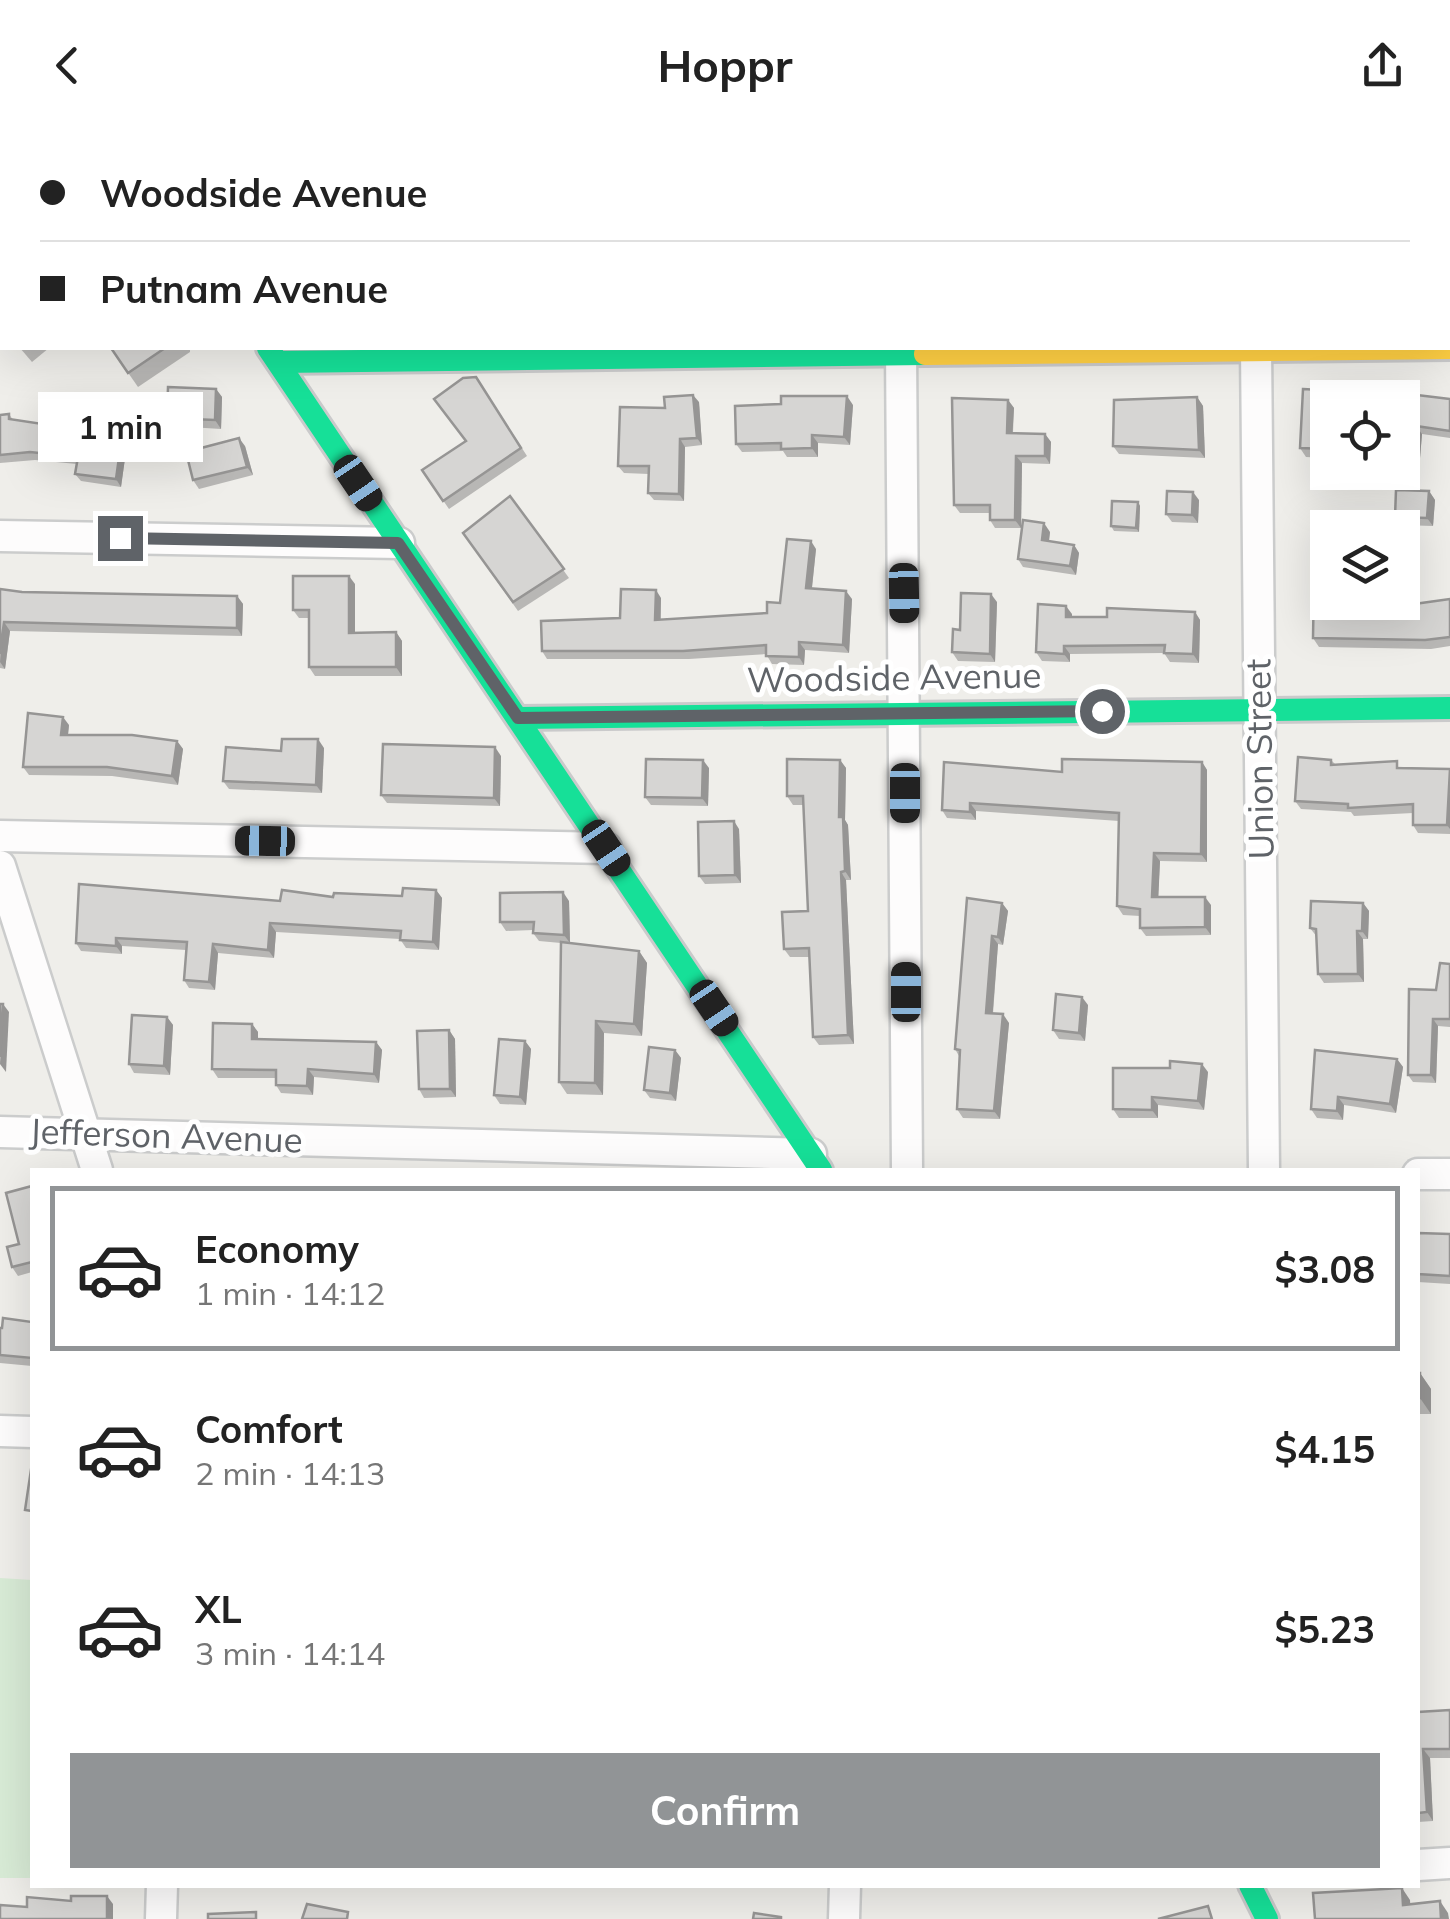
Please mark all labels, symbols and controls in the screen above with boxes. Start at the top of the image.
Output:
text: Hoppr [658,37,792,93]
icon: back [40,38,95,93]
icon: share [1355,38,1410,93]
text: Woodside Avenue [100,169,427,217]
text: Putnam Avenue [100,265,388,313]
map controls [1310,380,1420,620]
button: locate [1310,380,1420,490]
callout: 1 min [38,393,202,463]
text: 1 min [78,407,163,447]
car [329,450,387,516]
button: layers [1310,510,1420,620]
route end [98,516,143,561]
car [888,563,920,623]
street label: Woodside Avenue [746,652,1042,702]
street label: Union Street [1235,658,1283,860]
route start [1080,689,1125,734]
car [890,763,920,823]
car [577,815,635,881]
car [235,825,295,857]
car [891,962,921,1022]
car [685,975,743,1041]
street label: Jefferson Avenue [29,1108,304,1162]
icon: car [75,1224,165,1314]
text: Economy [195,1225,359,1273]
text: $3.08 [1274,1245,1375,1293]
text: 1 min · 14:12 [195,1273,385,1313]
icon: car [75,1404,165,1494]
text: Comfort [195,1405,343,1453]
text: $4.15 [1274,1425,1375,1473]
text: 2 min · 14:13 [195,1453,385,1493]
icon: car [75,1584,165,1674]
text: XL [195,1585,242,1633]
text: $5.23 [1274,1605,1375,1653]
text: 3 min · 14:14 [195,1633,385,1673]
button: Confirm [70,1753,1380,1868]

